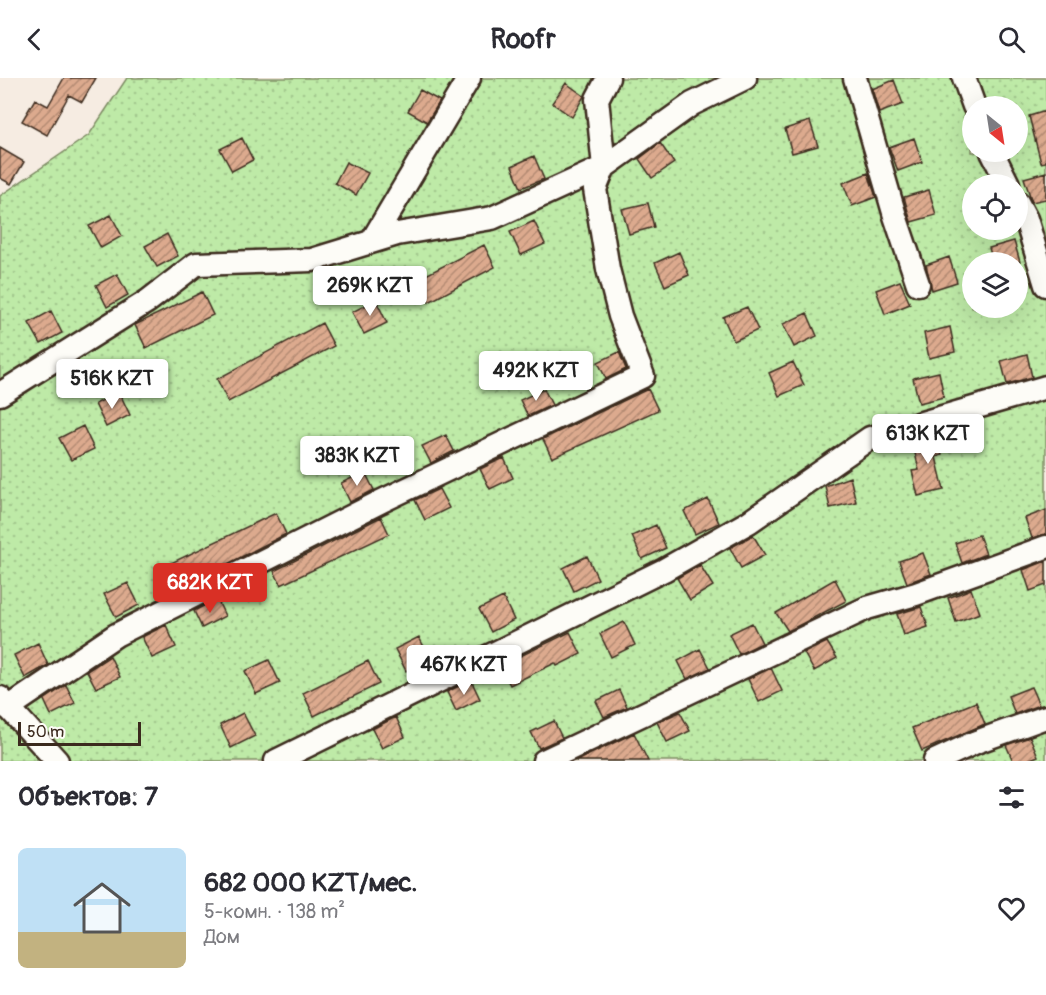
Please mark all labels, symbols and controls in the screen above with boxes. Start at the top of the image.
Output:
icon: back [18,23,51,56]
text: Roofr [490,23,556,56]
icon: search [995,23,1028,56]
north arrow [962,96,1028,162]
map controls [962,96,1028,318]
button: locate [962,174,1028,240]
button: layers [962,252,1028,318]
pin: 269K KZT [308,266,432,317]
text: 269K KZT [327,273,413,298]
pin: 492K KZT [474,351,598,402]
text: 492K KZT [493,358,579,383]
pin: 516K KZT [50,359,174,410]
text: 516K KZT [70,366,154,391]
pin: 613K KZT [866,414,990,465]
text: 613K KZT [886,421,970,446]
pin: 383K KZT [295,436,419,487]
text: 383K KZT [314,443,400,468]
pin: 682K KZT [148,563,272,614]
text: 682K KZT [167,570,253,595]
pin: 467K KZT [402,645,526,696]
text: 467K KZT [421,652,507,677]
scale bar [18,719,141,746]
text: 50 m [27,722,64,742]
text: Объектов: 7 [18,781,158,813]
icon: filters [995,781,1028,814]
text: 682 000 KZT/мес. [204,867,417,899]
icon: home [66,872,138,944]
icon: heart [995,892,1028,925]
text: 5-комн. · 138 m² [204,899,345,924]
text: Дом [204,924,240,949]

